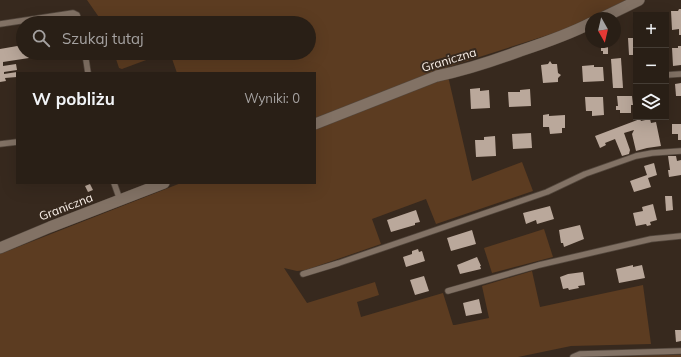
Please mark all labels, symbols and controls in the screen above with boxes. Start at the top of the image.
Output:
north arrow [585,12,621,48]
map controls [633,12,669,120]
button: + [633,12,669,48]
search box [16,16,316,60]
icon: search [30,27,52,49]
text: Szukaj tutaj [62,29,144,48]
street label: Graniczna [420,44,478,75]
button: − [633,48,669,84]
button: layers [633,84,669,120]
text: W pobliżu [32,88,115,109]
text: Wyniki: 0 [244,90,300,106]
street label: Graniczna [37,189,95,224]

